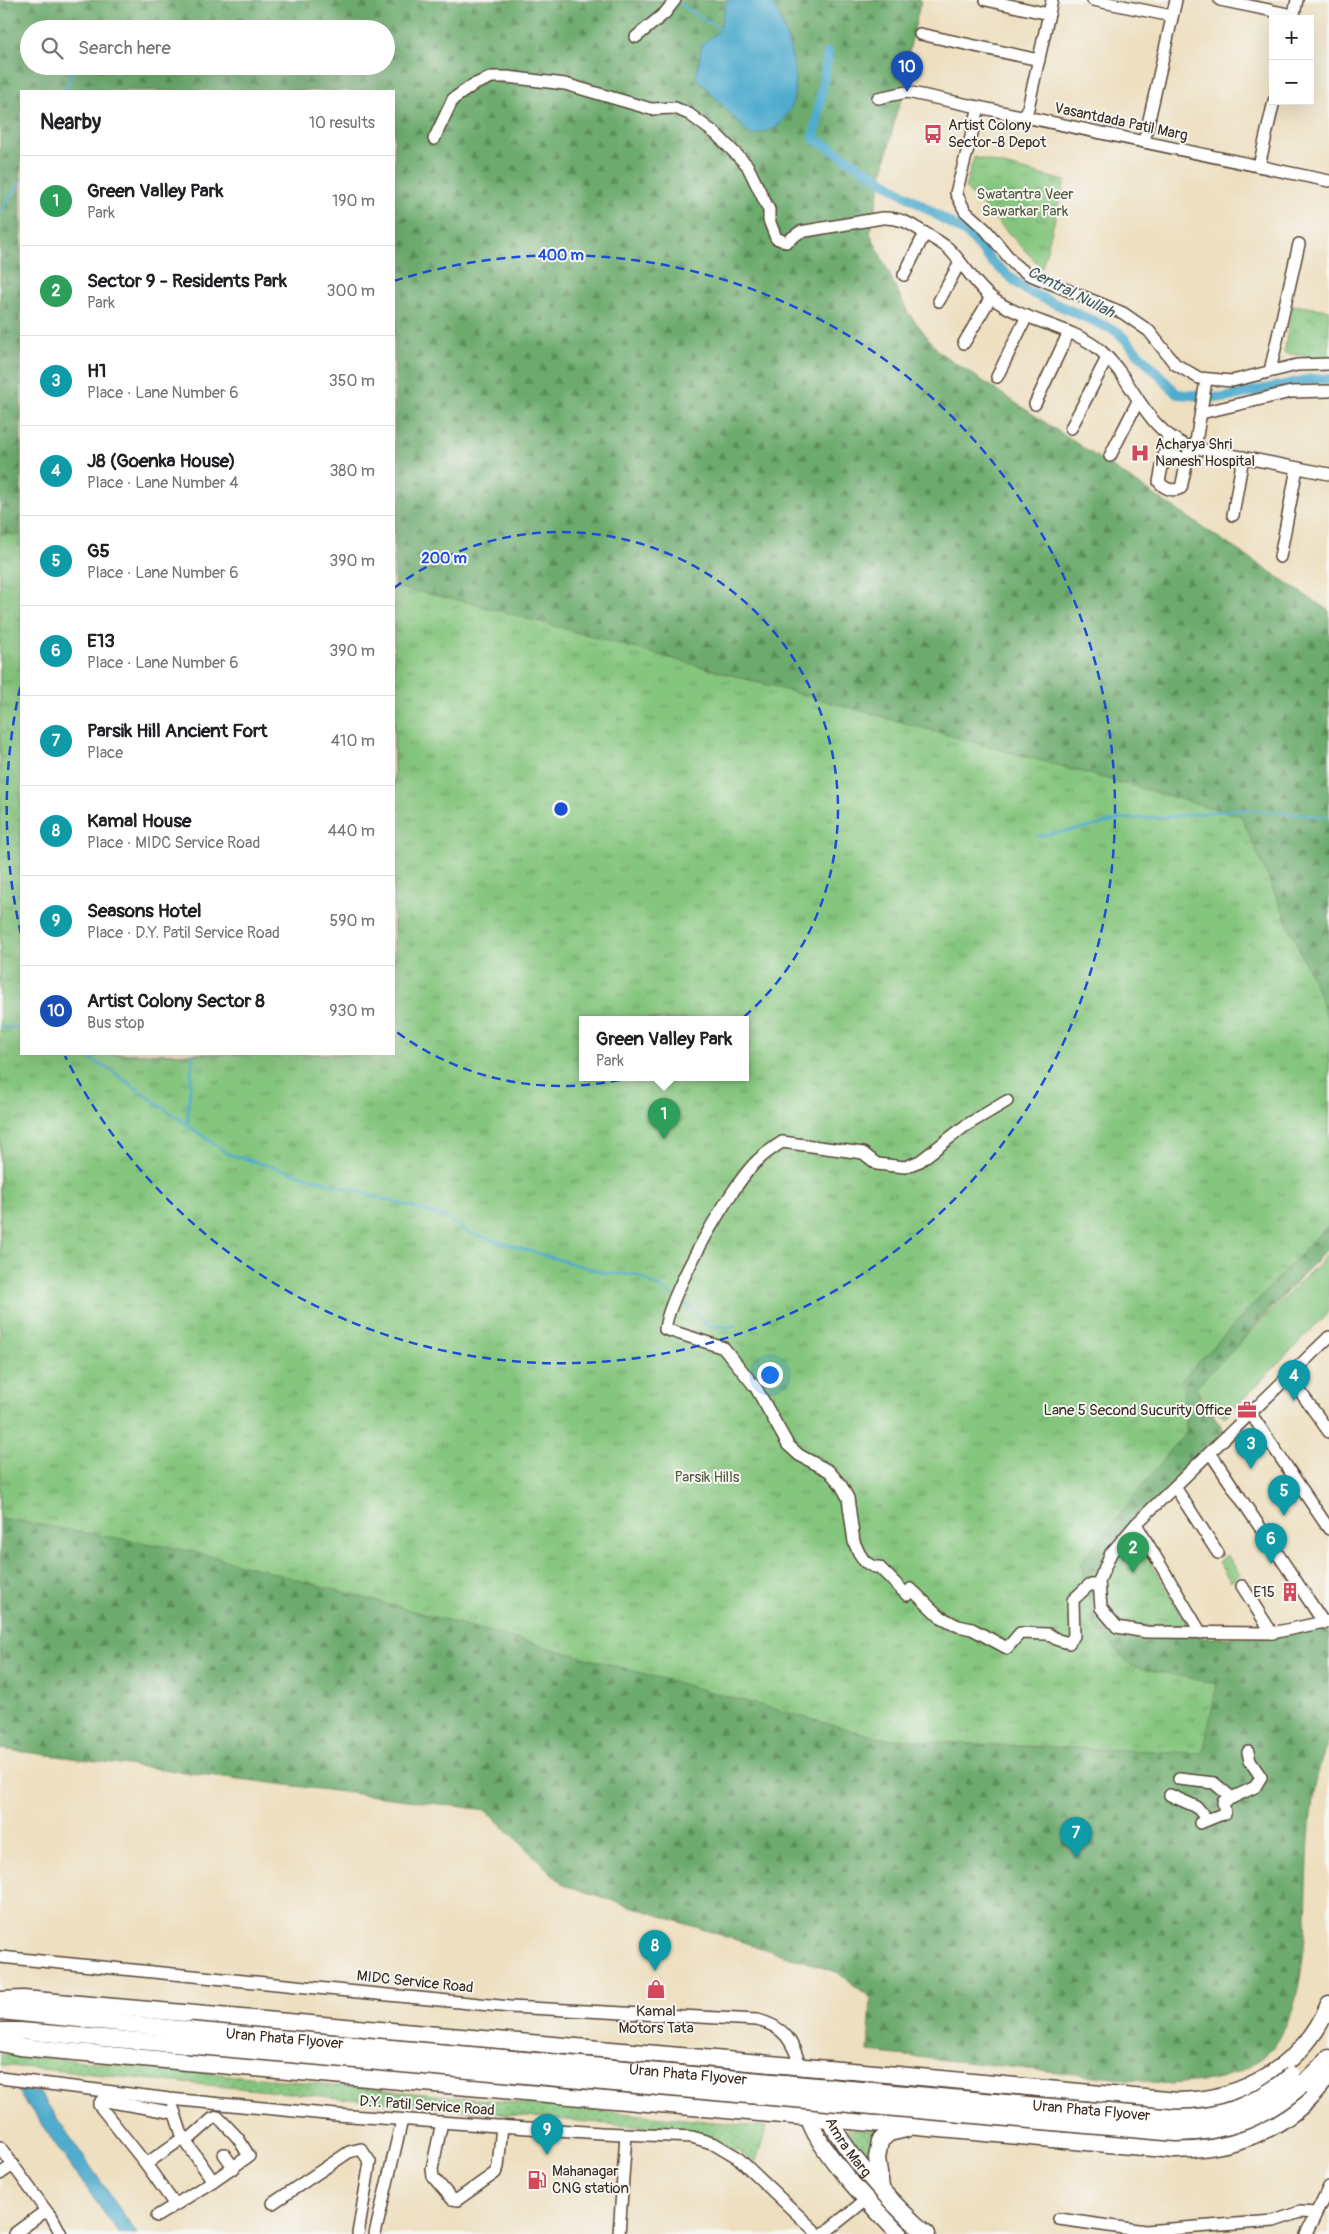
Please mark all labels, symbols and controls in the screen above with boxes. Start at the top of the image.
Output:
map controls [1269,15,1314,105]
button: + [1269,15,1314,60]
search box [20,20,395,75]
icon: search [38,34,66,62]
text: Search here [78,36,171,60]
pin: 10 [891,51,923,92]
button: − [1269,60,1314,105]
street label: Vasantdada Patil Marg [1053,99,1189,145]
text: Nearby [40,109,101,136]
text: 10 results [309,113,375,133]
place label: Artist Colony Sector-8 Depot [948,116,1047,152]
bus stop icon: Artist Colony Sector-8 Depot [922,123,944,145]
text: Green Valley Park [87,179,223,203]
park label: Swatantra Veer Sawarkar Park [976,185,1074,221]
text: 1 [53,191,59,211]
text: 190 m [332,191,375,211]
text: Park [87,203,115,223]
text: 400 m [538,246,584,265]
water label: Central Nullah [1024,262,1119,323]
text: Sector 9 - Residents Park [87,269,287,293]
text: 2 [52,281,60,301]
text: 300 m [327,281,375,301]
text: Park [87,293,115,313]
text: H1 [87,359,106,383]
text: 3 [52,371,60,391]
text: 350 m [329,371,375,391]
text: Place · Lane Number 6 [87,383,238,403]
place label: Acharya Shri Nanesh Hospital [1155,435,1255,471]
hospital icon: Acharya Shri Nanesh Hospital [1129,442,1151,464]
text: J8 (Goenka House) [87,449,236,473]
text: 4 [51,461,61,481]
text: 380 m [329,461,375,481]
text: Place · Lane Number 4 [87,473,238,493]
text: G5 [87,539,110,563]
text: 200 m [421,549,467,568]
text: 5 [52,551,60,571]
text: 390 m [329,551,375,571]
text: Place · Lane Number 6 [87,563,238,583]
text: E13 [87,629,115,653]
text: 6 [51,641,61,661]
text: 390 m [329,641,375,661]
text: Place · Lane Number 6 [87,653,238,673]
text: Parsik Hill Ancient Fort [87,719,267,743]
text: 7 [52,731,60,751]
text: 410 m [331,731,375,751]
text: Place [87,743,123,763]
centre of rings [552,800,570,818]
text: Kamal House [87,809,191,833]
text: 8 [52,821,60,841]
text: 440 m [328,821,375,841]
text: Place · MIDC Service Road [87,833,260,853]
text: Seasons Hotel [87,899,202,923]
text: 9 [52,911,60,931]
text: 590 m [329,911,375,931]
text: Place · D.Y. Patil Service Road [87,923,280,943]
text: Artist Colony Sector 8 [87,989,265,1013]
text: 10 [47,1001,65,1021]
text: 930 m [329,1001,375,1021]
text: Bus stop [87,1013,145,1033]
popup [579,1016,749,1081]
text: Green Valley Park [596,1027,732,1051]
text: Park [596,1051,624,1071]
pin: 1 [648,1098,680,1139]
pin: 4 [1278,1360,1310,1401]
your location [757,1362,783,1388]
office icon: Lane 5 Second Sucurity Office [1236,1399,1258,1421]
place label: Lane 5 Second Sucurity Office [1044,1401,1233,1420]
pin: 3 [1235,1428,1267,1469]
park label: Parsik Hills [675,1468,740,1487]
pin: 5 [1268,1475,1300,1516]
pin: 6 [1255,1523,1287,1564]
pin: 2 [1117,1532,1149,1573]
building icon: E15 [1279,1581,1301,1603]
place label: E15 [1253,1583,1275,1602]
pin: 7 [1060,1817,1092,1858]
pin: 8 [639,1930,671,1971]
street label: MIDC Service Road [356,1966,474,1998]
shop icon: Kamal Motors Tata [645,1978,667,2000]
place label: Kamal Motors Tata [618,2002,694,2038]
street label: Uran Phata Flyover [225,2024,345,2053]
street label: Uran Phata Flyover [628,2060,748,2089]
street label: D.Y. Patil Service Road [359,2092,495,2120]
street label: Uran Phata Flyover [1032,2096,1152,2125]
pin: 9 [531,2114,563,2155]
street label: Amra Marg [821,2114,876,2181]
place label: Mahanagar CNG station [552,2162,629,2198]
fuel station icon: Mahanagar CNG station [526,2169,548,2191]

